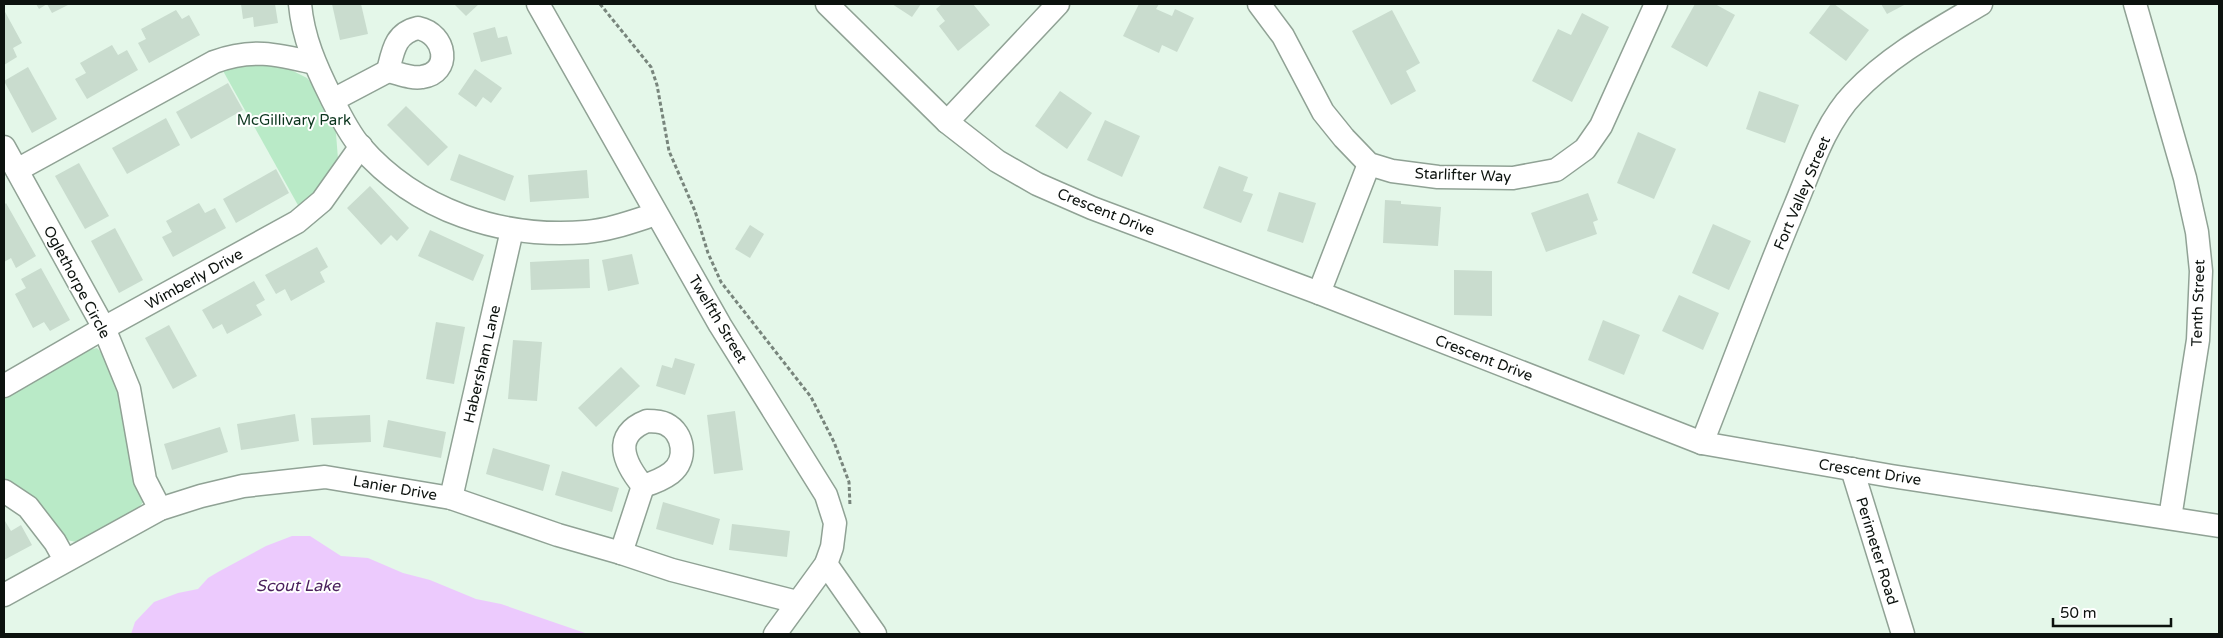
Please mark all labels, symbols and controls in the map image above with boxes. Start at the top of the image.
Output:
park label: McGillivary Park [237,111,351,129]
street label: Fort Valley Street [1770,133,1834,253]
street label: Starlifter Way [1414,164,1512,186]
street label: Crescent Drive [1055,184,1157,240]
street label: Oglethorpe Circle [40,223,114,341]
street label: Wimberly Drive [142,245,246,313]
street label: Tenth Street [2187,259,2209,347]
street label: Twelfth Street [685,272,751,366]
street label: Habersham Lane [460,303,504,425]
street label: Crescent Drive [1432,331,1536,385]
street label: Crescent Drive [1817,455,1923,489]
street label: Lanier Drive [352,472,438,504]
street label: Perimeter Road [1852,495,1902,607]
water label: Scout Lake [256,576,341,596]
scale bar [2053,596,2170,628]
text: 50 m [2060,604,2097,622]

